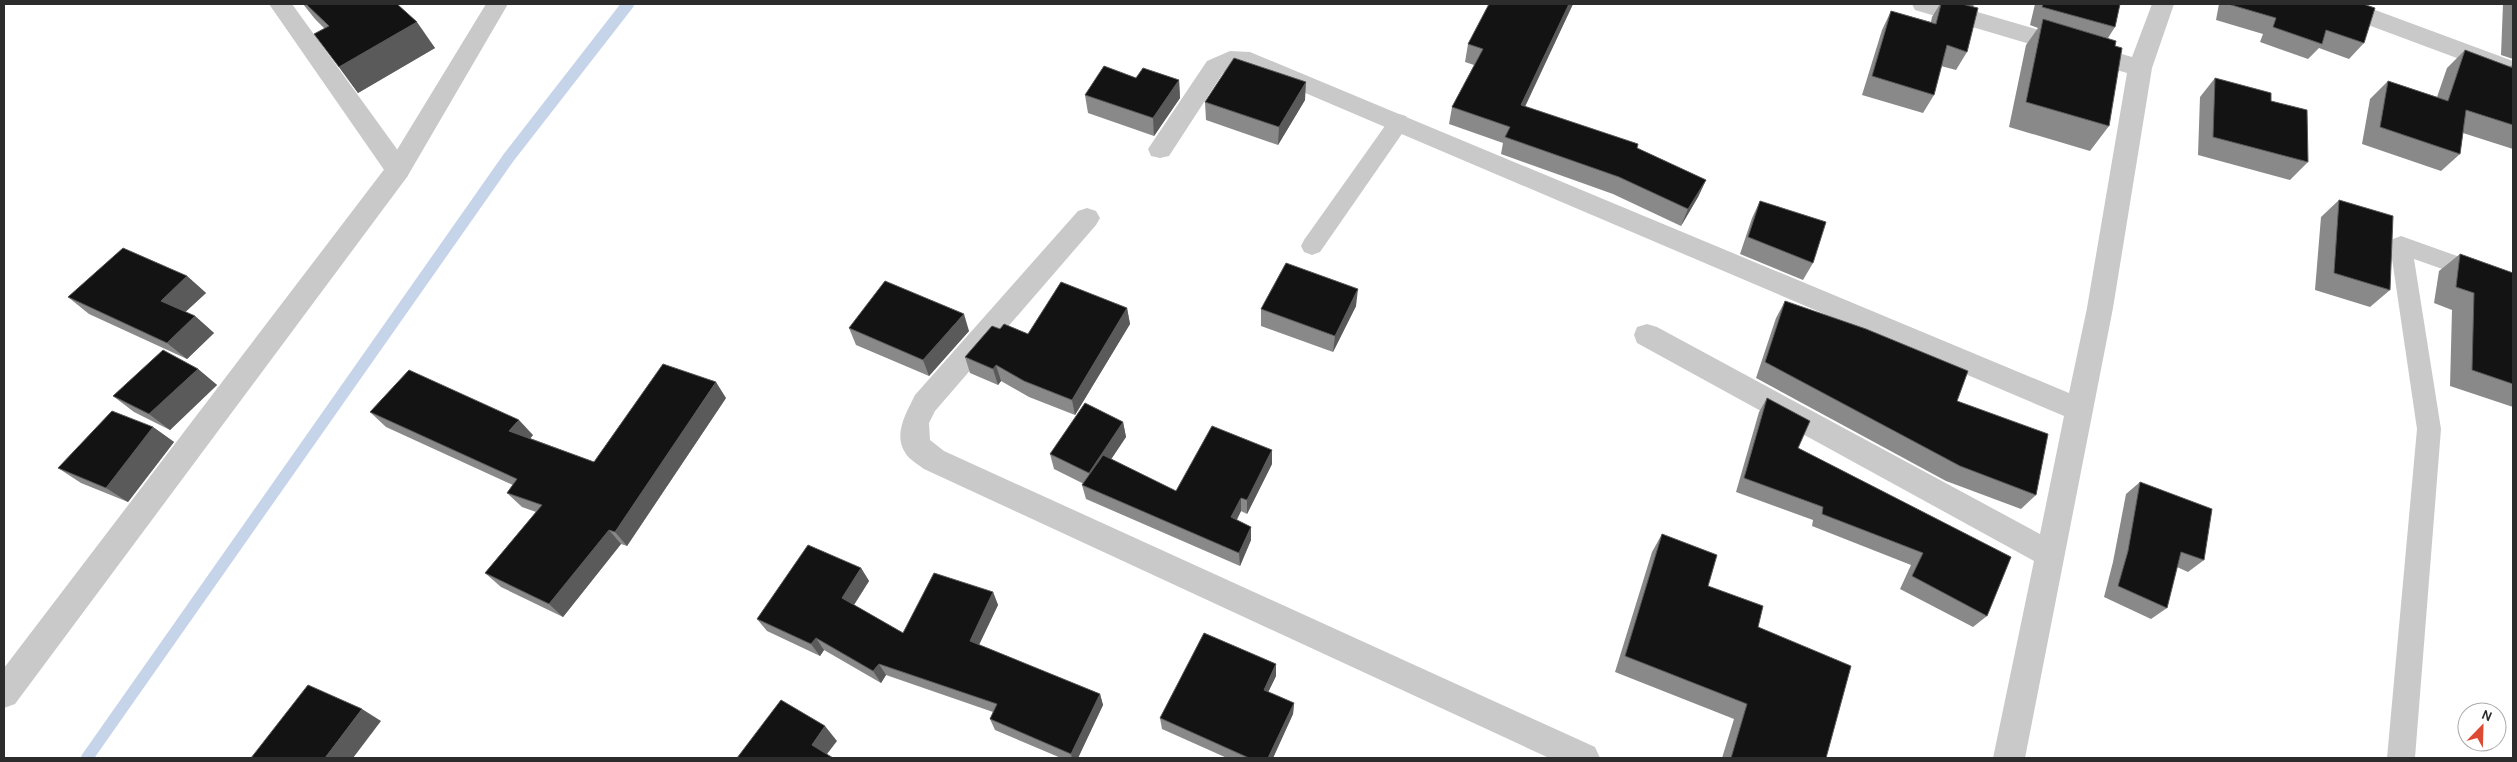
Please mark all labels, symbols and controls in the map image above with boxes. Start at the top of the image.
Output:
north arrow [2457,702,2507,752]
text: N [2479,706,2495,725]

